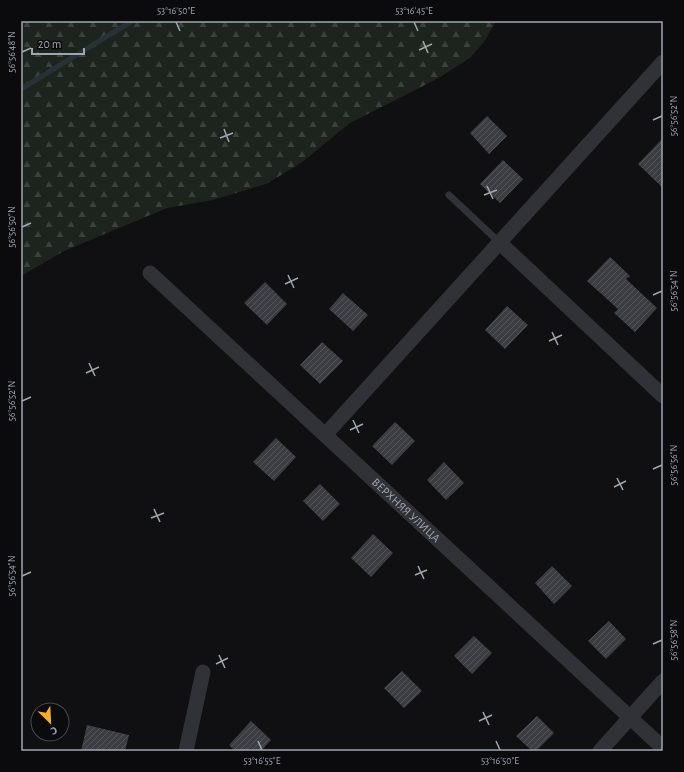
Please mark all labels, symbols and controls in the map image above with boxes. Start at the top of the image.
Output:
text: 53°16'50"E [157,6,195,16]
text: 53°16'45"E [395,6,433,16]
scale bar [32,30,84,56]
text: 56°56'48"N [7,31,17,73]
text: 20 m [38,38,61,50]
text: 56°56'52"N [669,96,679,136]
text: 56°56'50"N [7,206,17,248]
text: 56°56'54"N [669,271,679,311]
text: 56°56'52"N [7,381,17,421]
text: 56°56'56"N [669,445,679,485]
street label: ВЕРХНЯЯ УЛИЦА [370,476,443,545]
text: 56°56'54"N [7,556,17,596]
text: 56°56'58"N [669,620,679,660]
north arrow [30,702,70,742]
text: С [49,724,59,737]
text: 53°16'55"E [243,756,281,766]
text: 53°16'50"E [481,756,519,766]

